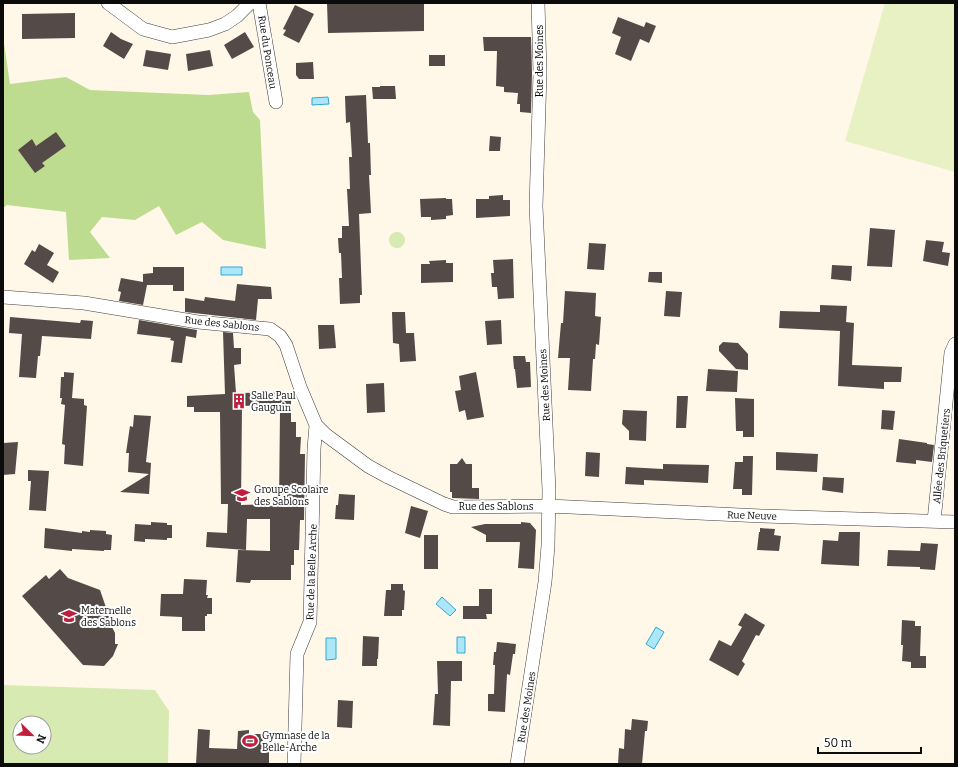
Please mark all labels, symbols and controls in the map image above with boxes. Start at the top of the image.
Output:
street label: Rue du Ponceau [255,15,279,90]
street label: Rue des Moines [534,25,546,97]
street label: Rue des Sablons [184,314,260,334]
street label: Rue des Moines [537,348,553,421]
place label: Salle Paul Gauguin [251,390,296,414]
building icon: Salle Paul Gauguin [230,392,248,410]
street label: Allée des Briquetiers [931,408,953,504]
place label: Groupe Scolaire des Sablons [254,484,328,508]
school or university icon: Groupe Scolaire des Sablons [233,486,251,504]
street label: Rue des Sablons [458,501,534,513]
street label: Rue Neuve [727,509,777,523]
street label: Rue de la Belle Arche [304,524,320,620]
place label: Maternelle des Sablons [81,605,136,629]
school or university icon: Maternelle des Sablons [60,607,78,625]
street label: Rue des Moines [515,670,539,744]
north arrow [12,715,52,755]
scale bar [818,729,921,755]
place label: Gymnase de la Belle-Arche [262,730,330,754]
text: N [33,732,48,746]
sports icon: Gymnase de la Belle-Arche [241,732,259,750]
text: 50 m [824,736,853,750]

